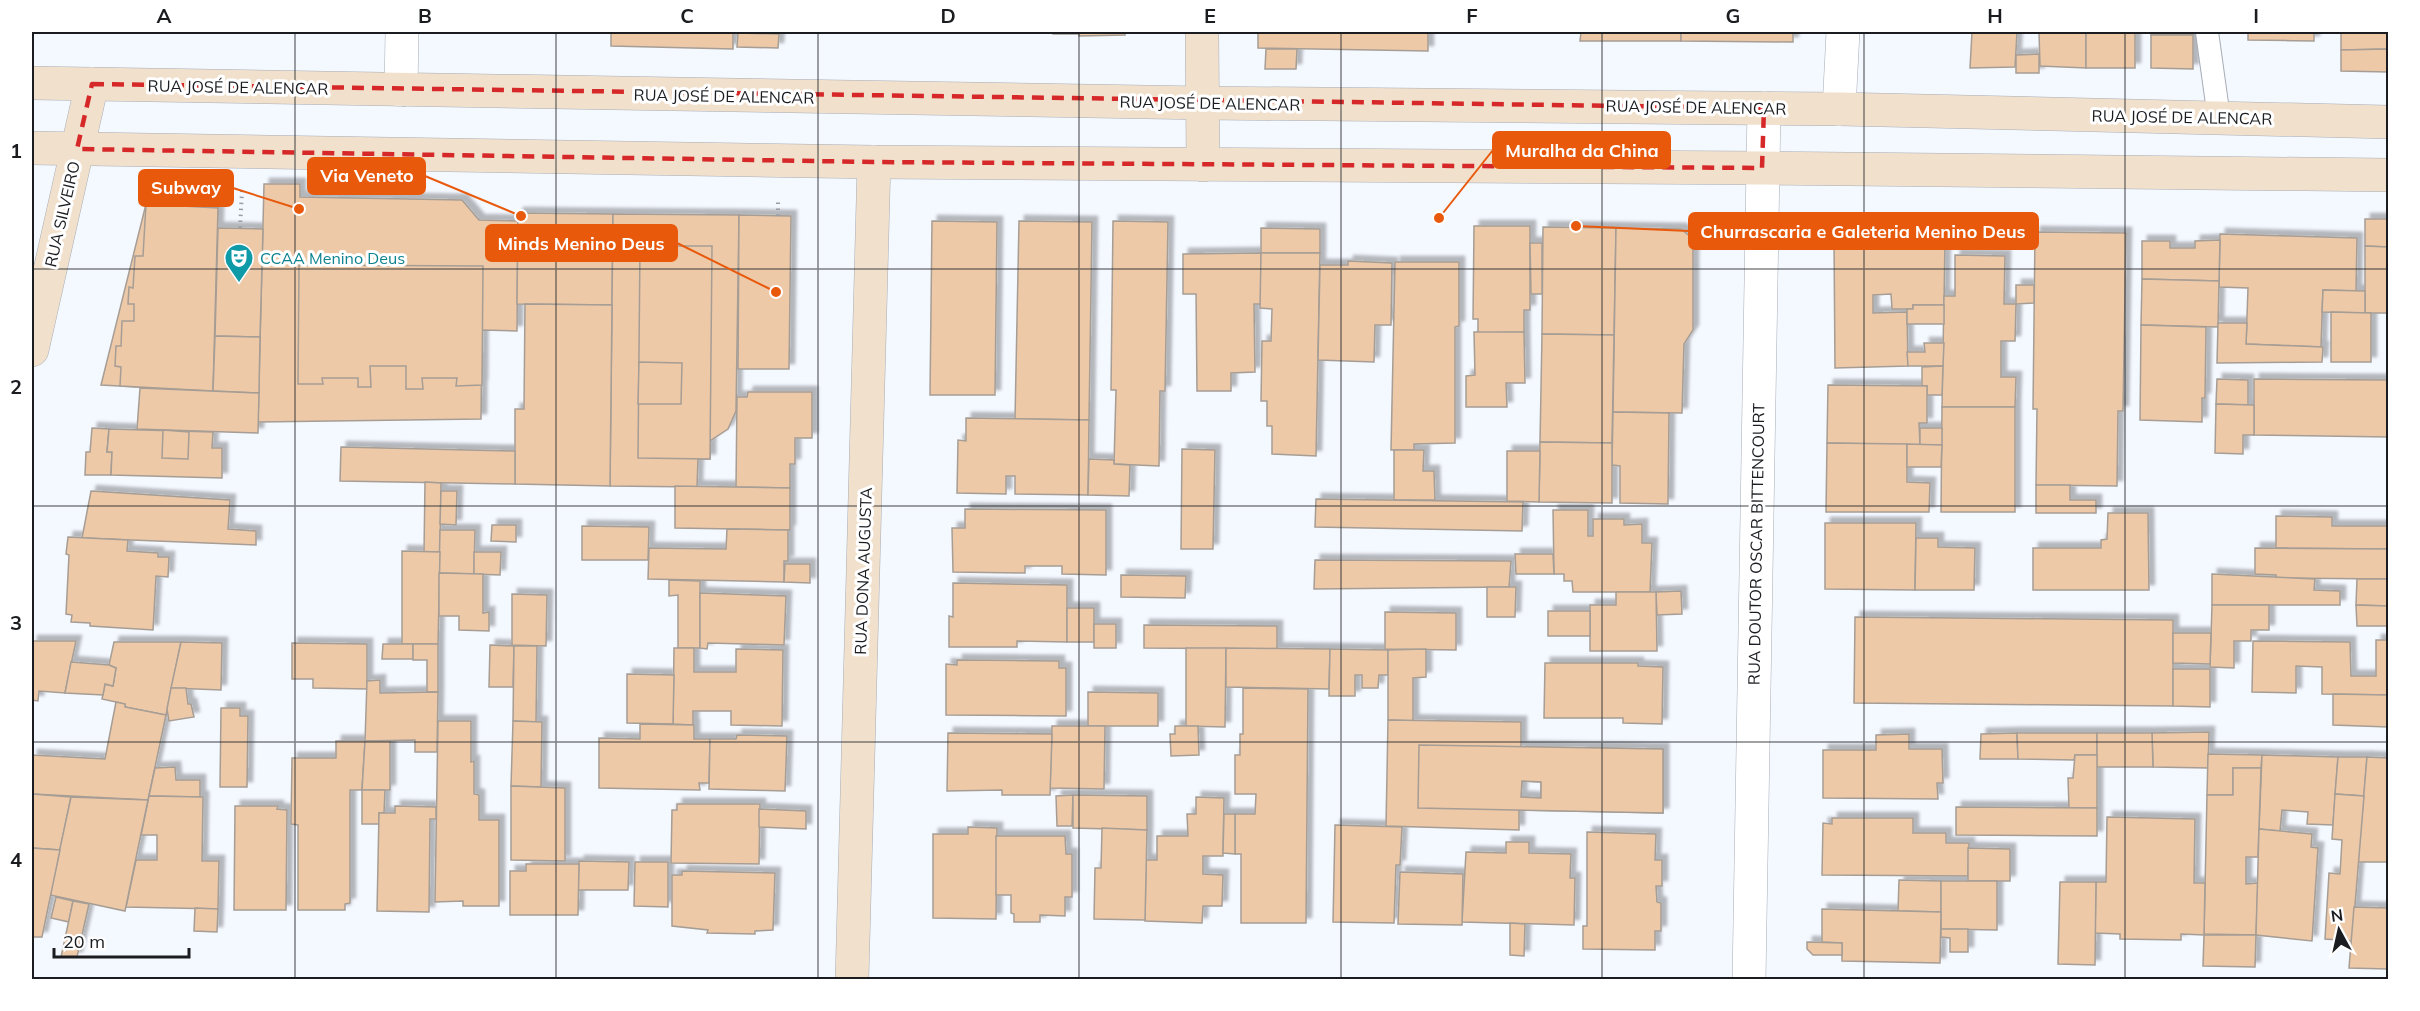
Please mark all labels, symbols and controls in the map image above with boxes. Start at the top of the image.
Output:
text: A [157,3,172,28]
text: B [418,3,432,28]
text: C [680,3,694,28]
text: D [940,3,956,28]
text: E [1204,3,1216,28]
text: F [1466,3,1478,28]
text: G [1726,3,1740,28]
text: H [1987,3,2003,28]
text: I [2253,3,2259,28]
street label: RUA JOSÉ DE ALENCAR [148,75,328,99]
street label: RUA JOSÉ DE ALENCAR [634,84,814,108]
street label: RUA JOSÉ DE ALENCAR [1120,91,1300,115]
street label: RUA JOSÉ DE ALENCAR [1606,95,1786,119]
street label: RUA JOSÉ DE ALENCAR [2092,105,2272,129]
callout: Muralha da China [1493,132,1670,168]
text: 1 [10,138,22,163]
text: Muralha da China [1505,139,1659,162]
callout: Via Veneto [308,158,425,194]
street label: RUA SILVEIRO [40,159,84,269]
text: Via Veneto [319,164,414,187]
callout: Subway [139,170,233,206]
text: Subway [151,176,221,199]
callout: Churrascaria e Galeteria Menino Deus [1689,213,2038,249]
text: Churrascaria e Galeteria Menino Deus [1700,220,2026,243]
callout: Minds Menino Deus [486,225,677,261]
text: Minds Menino Deus [497,232,665,255]
theatre icon: CCAA Menino Deus [223,242,255,284]
place label: CCAA Menino Deus [260,248,405,268]
text: 2 [10,374,22,399]
street label: RUA DOUTOR OSCAR BITTENCOURT [1744,402,1768,685]
street label: RUA DONA AUGUSTA [850,487,876,655]
text: 3 [10,610,22,635]
text: 4 [10,847,22,872]
north arrow [2309,900,2369,960]
text: N [2330,904,2344,926]
scale bar [54,921,189,959]
text: 20 m [63,930,105,953]

